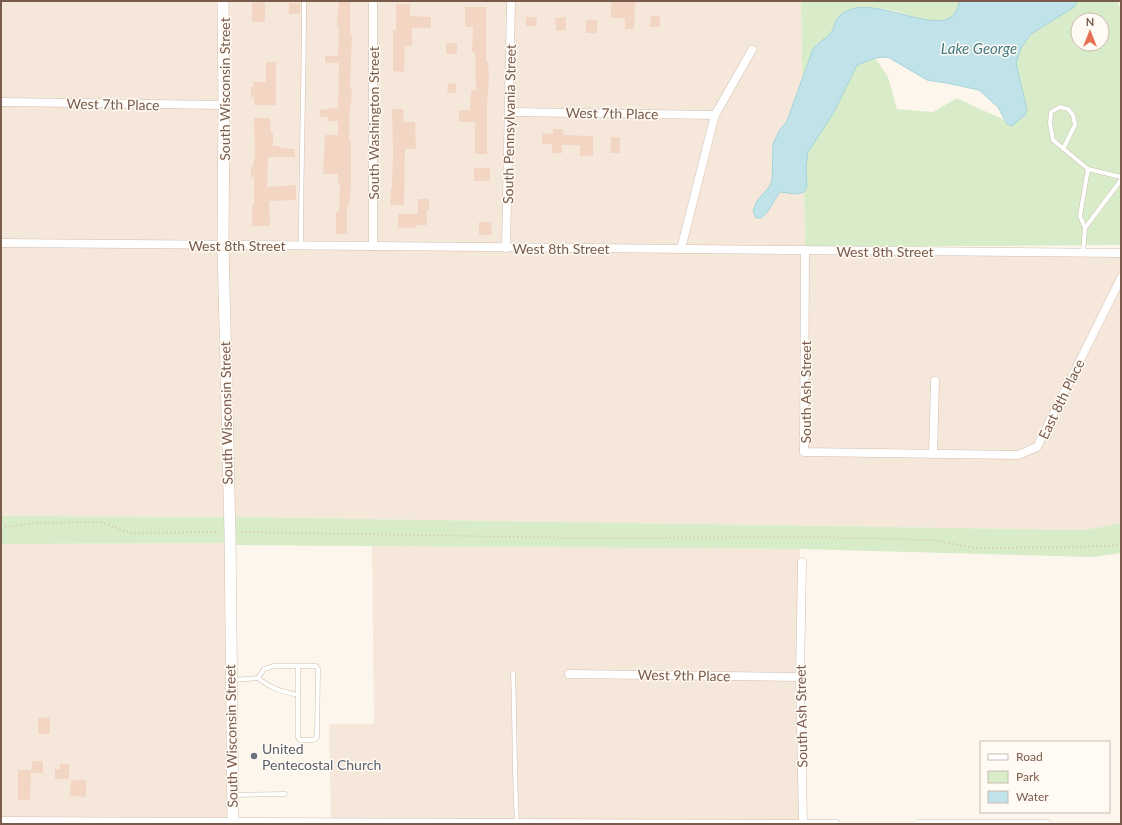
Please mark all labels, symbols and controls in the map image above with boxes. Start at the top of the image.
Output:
north arrow [1070,12,1110,52]
text: N [1086,15,1094,28]
street label: South Wisconsin Street [216,17,233,161]
water label: Lake George [941,39,1017,57]
street label: South Pennsylvania Street [499,44,519,204]
street label: South Washington Street [365,46,382,200]
street label: West 7th Place [66,95,160,113]
street label: West 7th Place [565,104,659,122]
street label: West 8th Street [188,237,286,254]
street label: West 8th Street [512,240,610,257]
street label: West 8th Street [836,243,934,260]
street label: South Ash Street [797,340,814,444]
street label: South Wisconsin Street [216,341,236,485]
street label: East 8th Place [1034,356,1088,442]
street label: South Wisconsin Street [221,664,241,808]
street label: South Ash Street [792,664,810,768]
street label: West 9th Place [637,666,731,684]
place label: United Pentecostal Church [262,740,381,773]
legend [980,741,1110,813]
text: Road [1016,749,1043,764]
marker: United Pentecostal Church [249,751,259,761]
text: Park [1016,769,1040,784]
text: Water [1016,789,1049,804]

